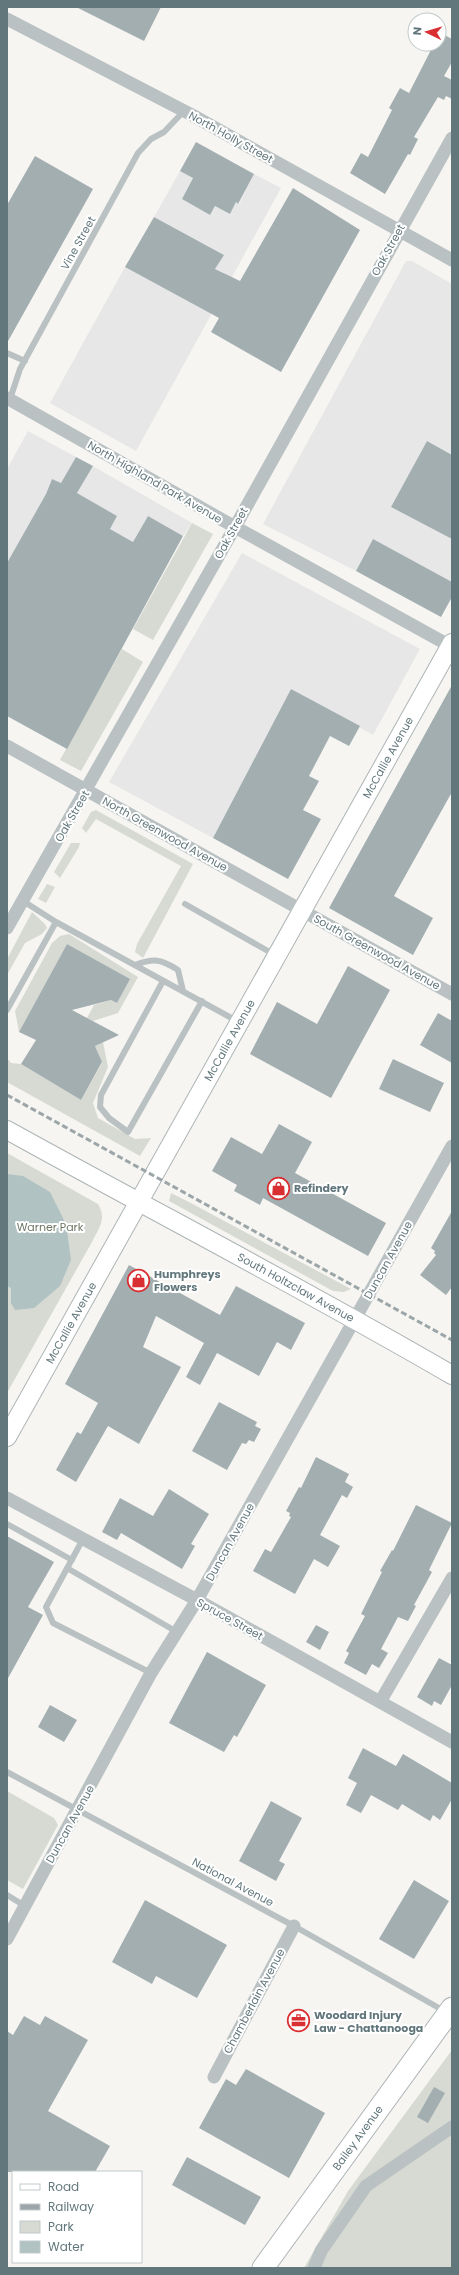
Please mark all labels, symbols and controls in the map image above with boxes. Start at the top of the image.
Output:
north arrow [407,12,447,52]
text: N [409,26,425,36]
street label: North Holly Street [186,107,276,167]
street label: Vine Street [57,213,99,273]
street label: Oak Street [367,221,409,279]
street label: North Highland Park Avenue [85,437,225,527]
street label: Oak Street [210,504,252,562]
street label: McCallie Avenue [359,714,417,801]
street label: Oak Street [51,787,93,845]
street label: North Greenwood Avenue [99,793,231,875]
street label: South Greenwood Avenue [311,910,443,994]
street label: McCallie Avenue [200,996,259,1084]
shop icon: Refindery [265,1175,291,1201]
place label: Refindery [294,1180,349,1196]
street label: Duncan Avenue [360,1218,416,1302]
park label: Warner Park [17,1219,84,1235]
street label: South Holtzclaw Avenue [235,1249,357,1326]
place label: Humphreys Flowers [154,1266,221,1295]
shop icon: Humphreys Flowers [125,1267,151,1293]
street label: McCallie Avenue [42,1279,100,1366]
street label: Duncan Avenue [202,1500,258,1584]
street label: Spruce Street [194,1594,266,1644]
street label: Duncan Avenue [42,1782,98,1866]
street label: National Avenue [189,1854,277,1910]
street label: Chamberlain Avenue [220,1946,289,2056]
place label: Woodard Injury Law - Chattanooga [314,2007,423,2036]
office icon: Woodard Injury Law - Chattanooga [286,2008,312,2034]
street label: Bailey Avenue [329,2102,387,2174]
legend [12,2171,142,2263]
text: Road [48,2178,79,2195]
text: Railway [48,2198,94,2215]
text: Park [48,2218,75,2235]
text: Water [48,2238,85,2255]

